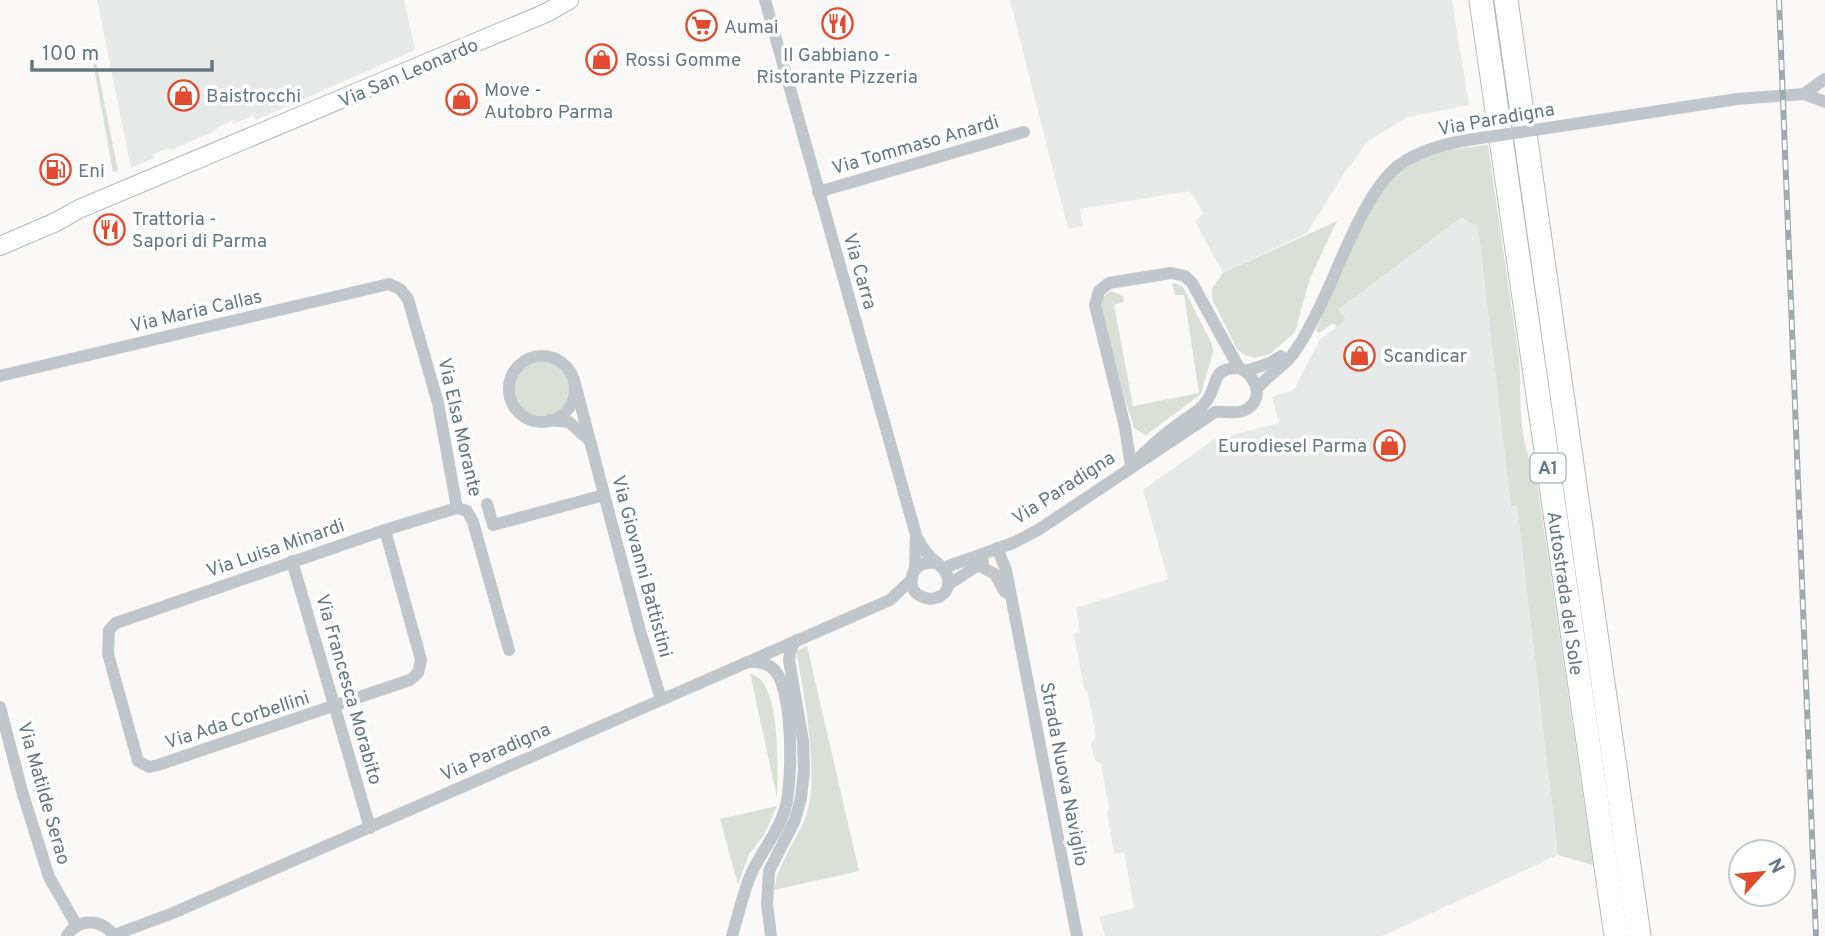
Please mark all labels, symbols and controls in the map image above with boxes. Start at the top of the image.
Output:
restaurant icon: Il Gabbiano - Ristorante Pizzeria [820,6,854,40]
supermarket icon: Aumai [684,9,718,43]
place label: Aumai [724,16,779,40]
scale bar [32,28,212,72]
street label: Via San Leonardo [335,34,482,114]
text: 100 m [42,41,99,68]
shop icon: Rossi Gomme [585,42,619,76]
place label: Il Gabbiano - Ristorante Pizzeria [756,44,918,90]
place label: Rossi Gomme [625,49,741,73]
shop icon: Baistrocchi [166,78,200,112]
place label: Move - Autobro Parma [484,79,613,125]
shop icon: Move - Autobro Parma [444,83,478,117]
place label: Baistrocchi [206,85,301,109]
street label: Via Paradigna [1436,98,1556,142]
street label: Via Tommaso Anardi [829,111,1002,181]
fuel station icon: Eni [38,153,72,187]
place label: Eni [78,160,105,184]
place label: Trattoria - Sapori di Parma [132,208,267,254]
restaurant icon: Trattoria - Sapori di Parma [92,212,126,246]
street label: Via Carra [837,231,881,313]
street label: Via Maria Callas [128,285,265,339]
shop icon: Scandicar [1343,338,1377,372]
place label: Scandicar [1383,345,1468,369]
street label: Via Elsa Morante [431,356,487,499]
shop icon: Eurodiesel Parma [1373,428,1407,462]
place label: Eurodiesel Parma [1218,435,1367,459]
street label: Via Paradigna [1008,447,1120,531]
road number: A1 [1530,454,1566,482]
street label: Via Giovanni Battistini [605,473,677,660]
street label: Autostrada del Sole [1541,510,1587,677]
street label: Via Luisa Minardi [203,514,348,584]
street label: Via Francesca Morabito [309,591,387,788]
street label: Strada Nuova Naviglio [1033,680,1093,868]
street label: Via Ada Corbellini [162,686,313,756]
street label: Via Paradigna [437,718,555,788]
street label: Via Matilde Serao [11,719,75,868]
north arrow [1727,838,1797,908]
text: N [1762,855,1789,878]

